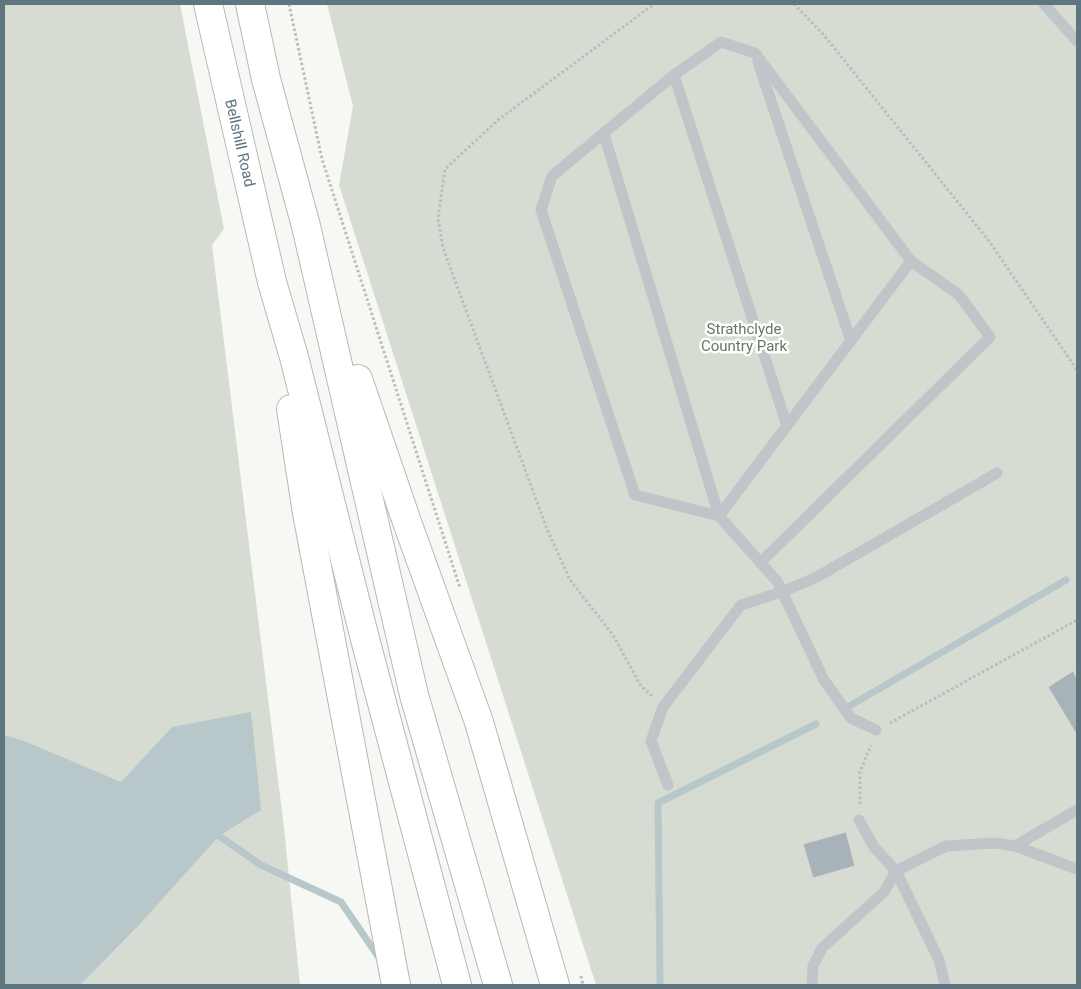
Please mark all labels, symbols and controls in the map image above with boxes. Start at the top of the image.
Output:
street label: Bellshill Road [221,97,259,189]
park label: Strathclyde Country Park [701,320,787,355]

